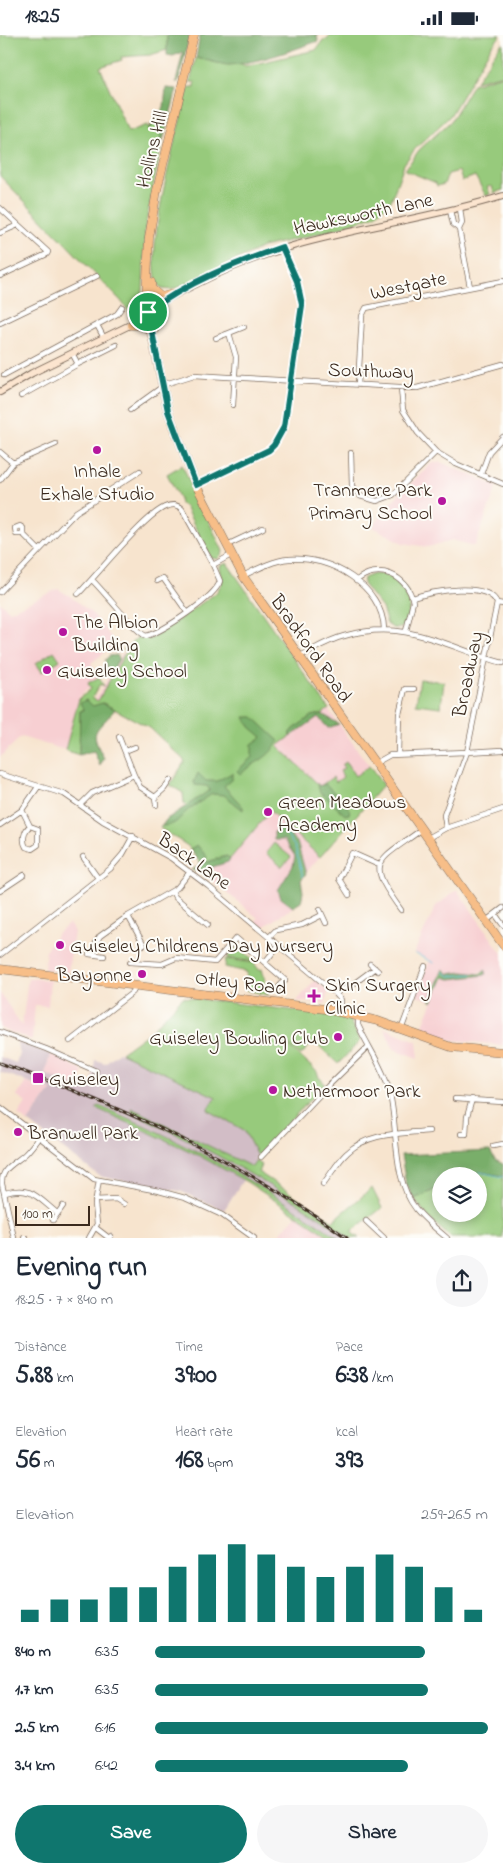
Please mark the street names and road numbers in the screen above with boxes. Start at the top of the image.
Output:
street label: Hollins Hill [130,108,177,191]
street label: Hawksworth Lane [291,187,436,244]
street label: Westgate [368,265,449,311]
street label: Southway [327,357,414,388]
street label: Bradford Road [261,589,358,709]
street label: Broadway [446,629,493,721]
street label: Back Lane [150,826,236,898]
street label: Otley Road [193,964,288,1004]

